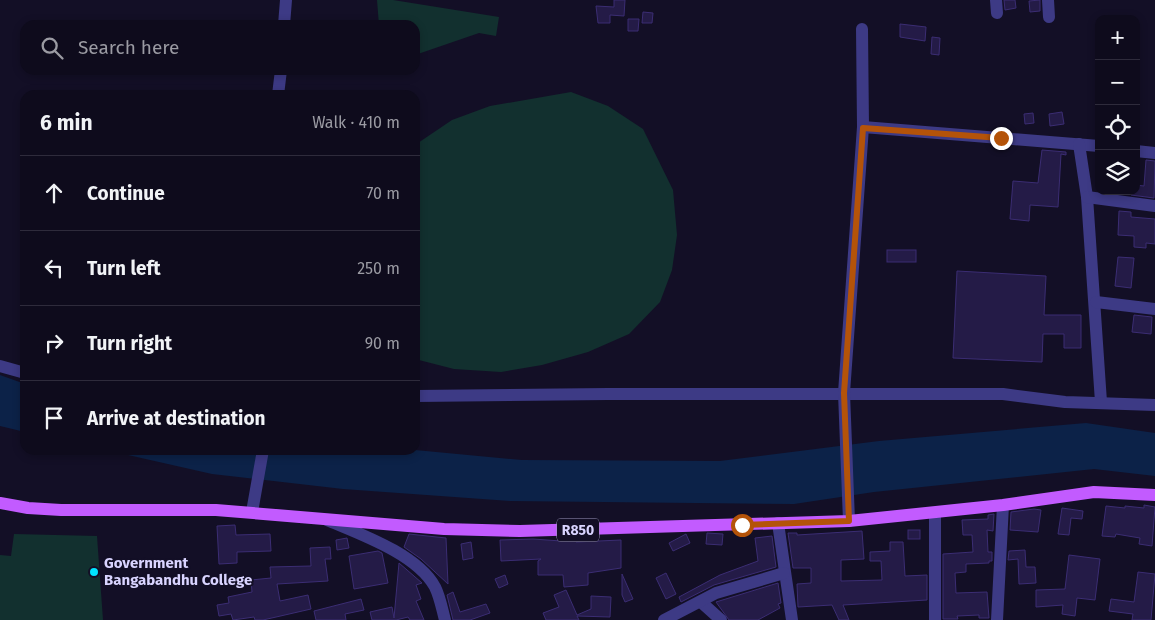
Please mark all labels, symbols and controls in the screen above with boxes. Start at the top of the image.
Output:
map controls [1095,15,1140,195]
button: + [1095,15,1140,60]
search box [20,20,420,75]
icon: search [38,34,66,62]
text: Search here [78,36,179,59]
button: − [1095,60,1140,105]
button: locate [1095,105,1140,150]
text: 6 min [40,110,93,136]
text: Walk · 410 m [312,113,400,132]
route end [990,127,1013,150]
button: layers [1095,150,1140,195]
icon: ahead [40,179,68,207]
text: Continue [87,182,165,205]
text: 70 m [366,184,400,203]
icon: left [40,254,68,282]
text: Turn left [87,257,161,280]
text: 250 m [357,259,400,278]
icon: right [40,329,68,357]
text: Turn right [87,332,172,355]
text: 90 m [365,334,400,353]
icon: arrive [40,404,68,432]
text: Arrive at destination [87,407,266,430]
route start [731,514,754,537]
road number: R850 [557,518,599,542]
place label: Government Bangabandhu College [104,554,252,589]
marker: Government Bangabandhu College [88,566,100,578]

